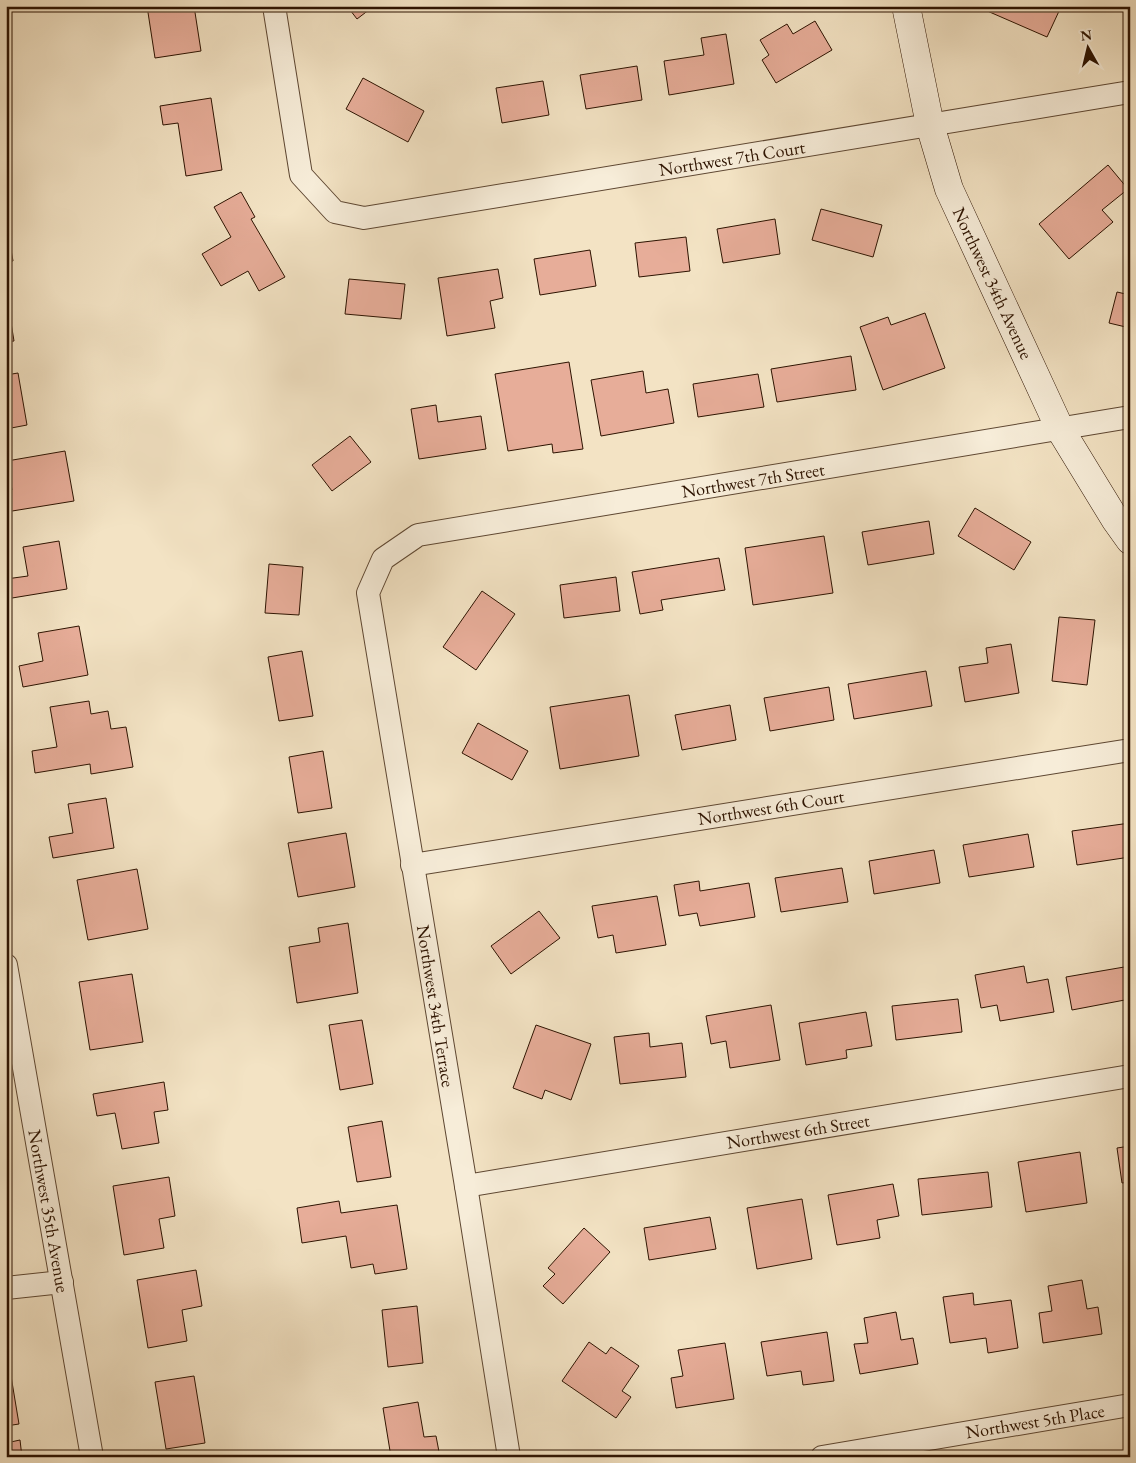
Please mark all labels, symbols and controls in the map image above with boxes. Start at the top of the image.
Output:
north arrow [1064,22,1114,72]
text: N [1079,25,1094,45]
street label: Northwest 7th Court [657,135,807,181]
street label: Northwest 34th Avenue [948,203,1038,363]
street label: Northwest 7th Street [680,457,826,503]
street label: Northwest 6th Court [696,784,846,830]
street label: Northwest 34th Terrace [412,923,460,1089]
street label: Northwest 6th Street [725,1108,871,1154]
street label: Northwest 35th Avenue [23,1128,75,1294]
street label: Northwest 5th Place [964,1399,1106,1443]

